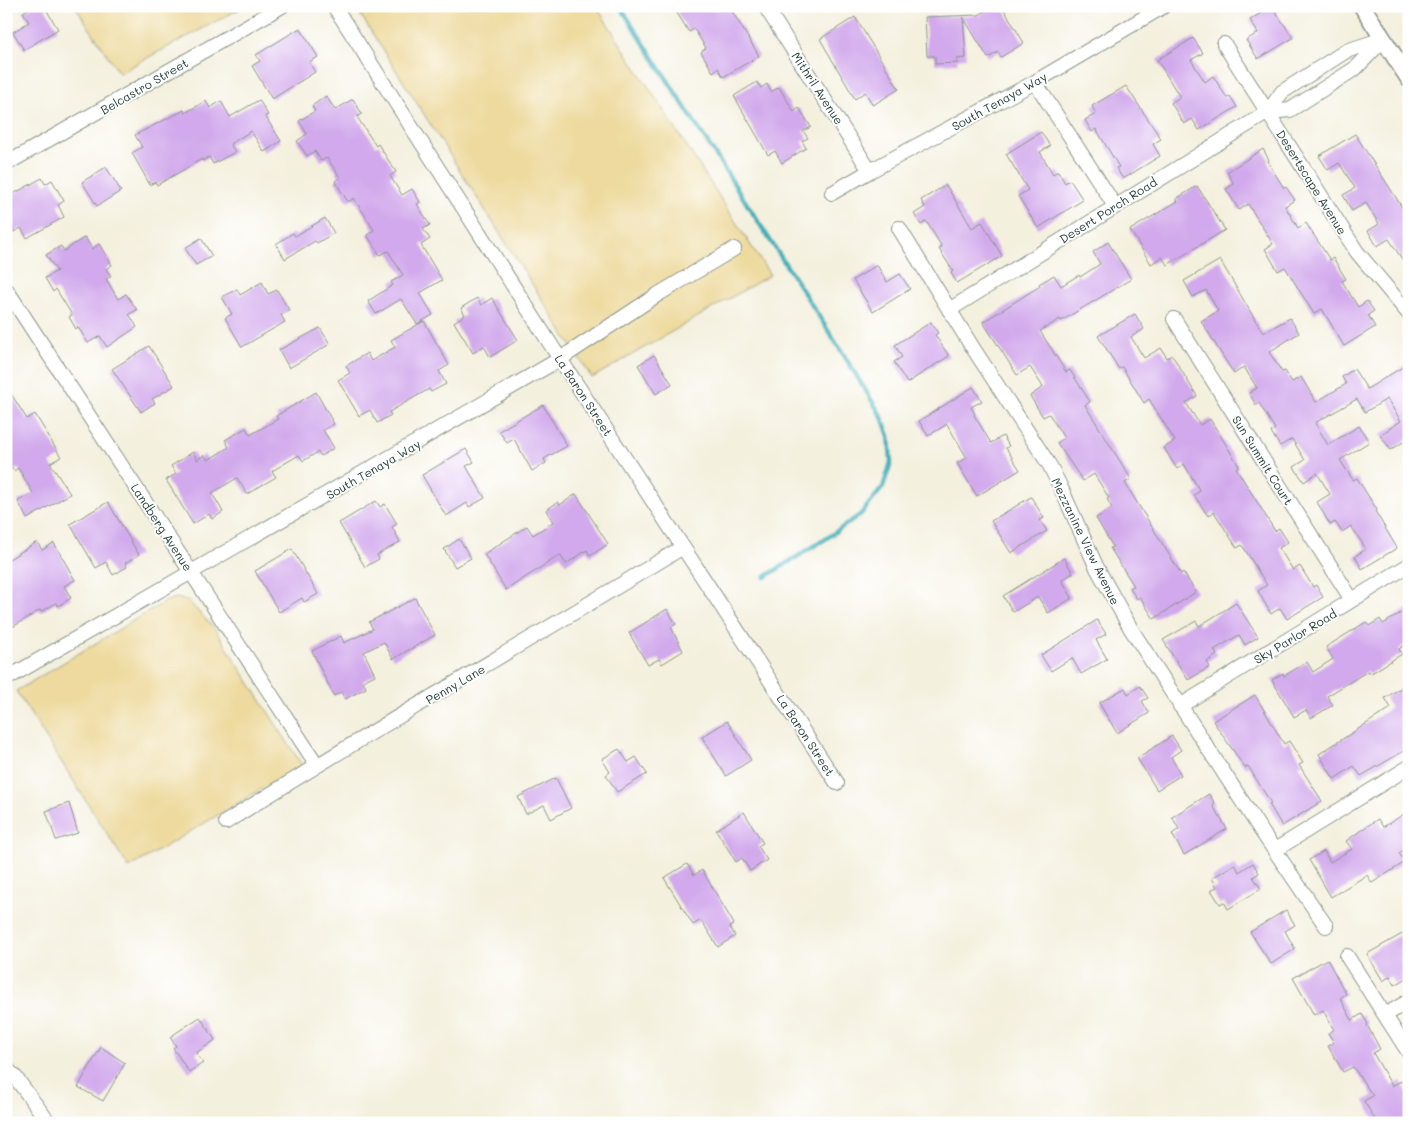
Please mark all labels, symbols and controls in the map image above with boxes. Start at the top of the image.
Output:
street label: Mithril Avenue [789,49,847,127]
street label: Belcastro Street [97,54,191,118]
street label: South Tenaya Way [949,68,1049,134]
street label: Desertscape Avenue [1273,127,1351,237]
street label: Desert Porch Road [1056,173,1160,246]
street label: La Baron Street [552,351,616,439]
street label: Sun Summit Court [1229,412,1297,508]
street label: South Tenaya Way [323,435,423,503]
street label: Mezzanine View Avenue [1048,475,1124,607]
street label: Landberg Avenue [128,480,196,574]
street label: Sky Parlor Road [1251,605,1340,667]
street label: Penny Lane [422,661,488,707]
street label: La Baron Street [774,691,838,779]

